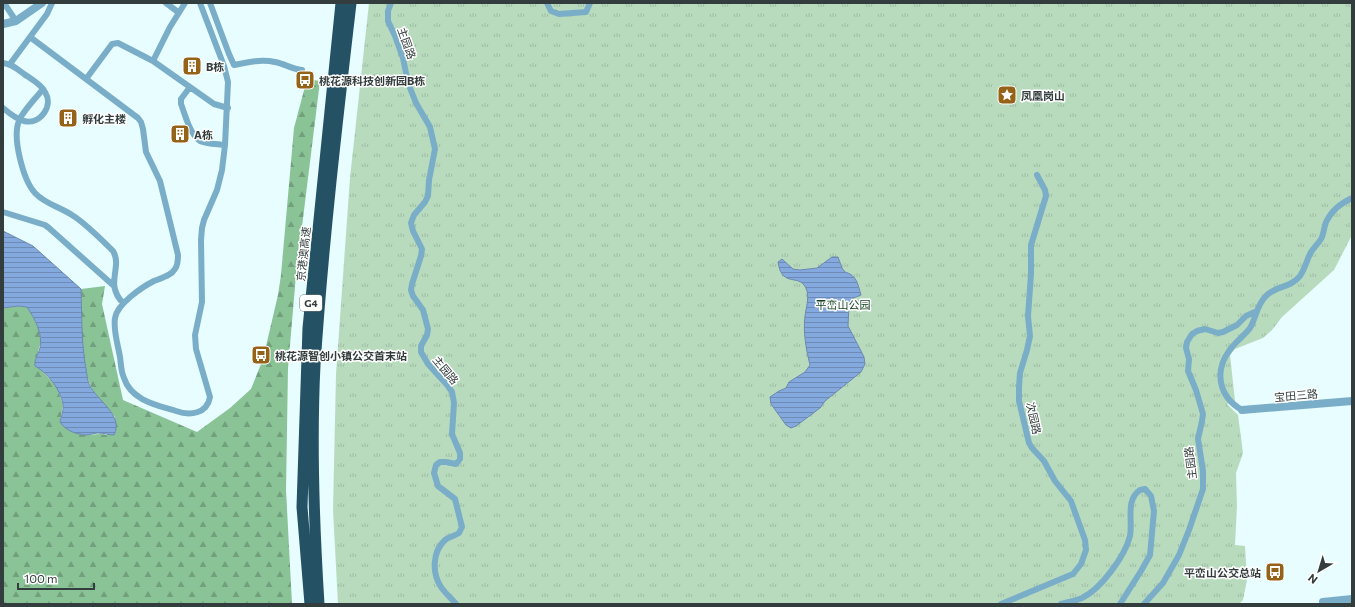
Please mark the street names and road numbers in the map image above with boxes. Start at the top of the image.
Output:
street label: 主园路 [395,25,419,61]
street label: 京港澳高速 [294,226,312,282]
road number: G4 [300,295,322,311]
street label: 主园路 [430,353,462,387]
street label: 宝田三路 [1274,387,1318,403]
street label: 次园路 [1024,400,1044,436]
street label: 主园路 [1182,446,1198,480]

